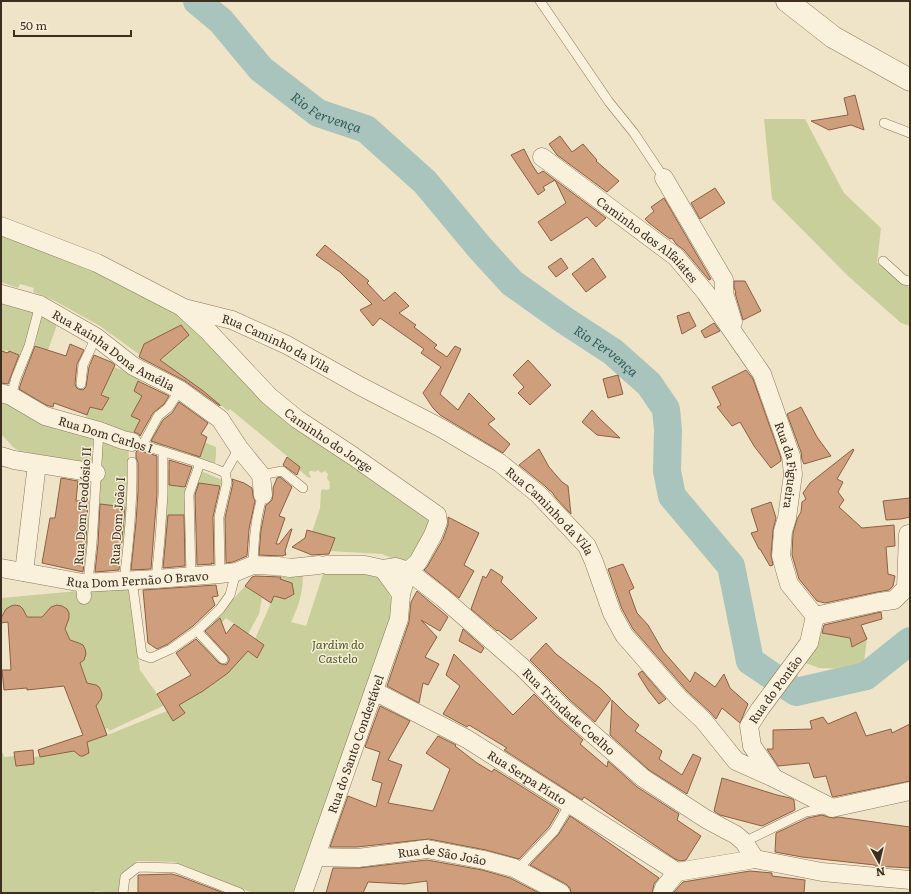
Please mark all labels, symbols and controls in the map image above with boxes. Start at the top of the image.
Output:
scale bar [14,12,131,38]
text: 50 m [20,16,47,34]
water label: Rio Fervença [288,87,365,137]
street label: Caminho dos Alfaiates [593,192,703,287]
street label: Rua Rainha Dona Amélia [49,305,179,395]
street label: Rua Caminho da Vila [220,309,335,377]
water label: Rio Fervença [570,320,644,381]
street label: Caminho do Jorge [281,403,377,476]
street label: Rua Dom Carlos I [56,411,156,457]
street label: Rua da Figueira [771,419,802,510]
street label: Rua Dom Teodósio II [69,446,95,566]
street label: Rua Caminho da Vila [502,462,599,558]
street label: Rua Dom João I [105,476,129,566]
street label: Rua Dom Fernão O Bravo [65,566,209,592]
park label: Jardim do Castelo [312,635,364,667]
street label: Rua do Pontão [744,651,806,727]
street label: Rua Trindade Coelho [519,664,619,759]
street label: Rua do Santo Condestável [323,672,388,816]
street label: Rua Serpa Pínto [484,745,570,809]
street label: Rua de São João [396,840,488,869]
north arrow [859,842,899,882]
text: N [875,864,886,881]

